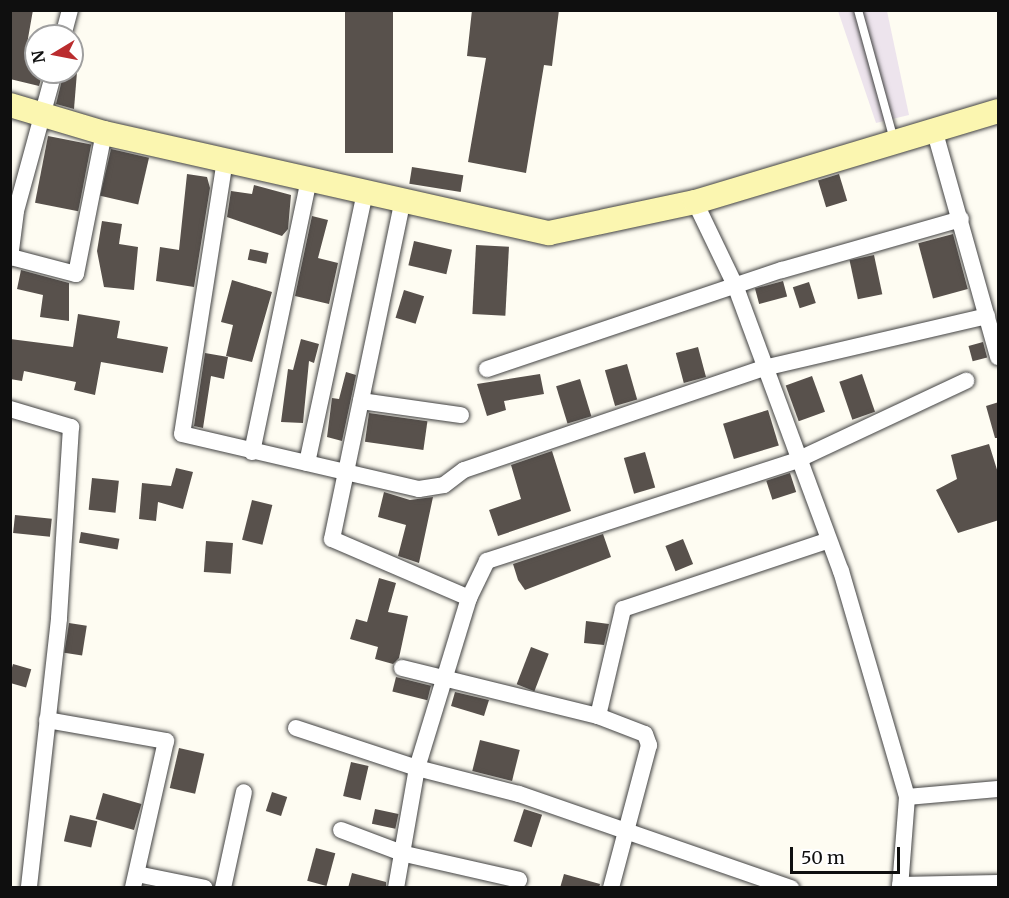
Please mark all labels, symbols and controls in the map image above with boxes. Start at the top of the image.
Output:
north arrow [24,24,84,84]
text: N [27,49,49,65]
scale bar [793,835,902,873]
text: 50 m [801,846,845,869]

